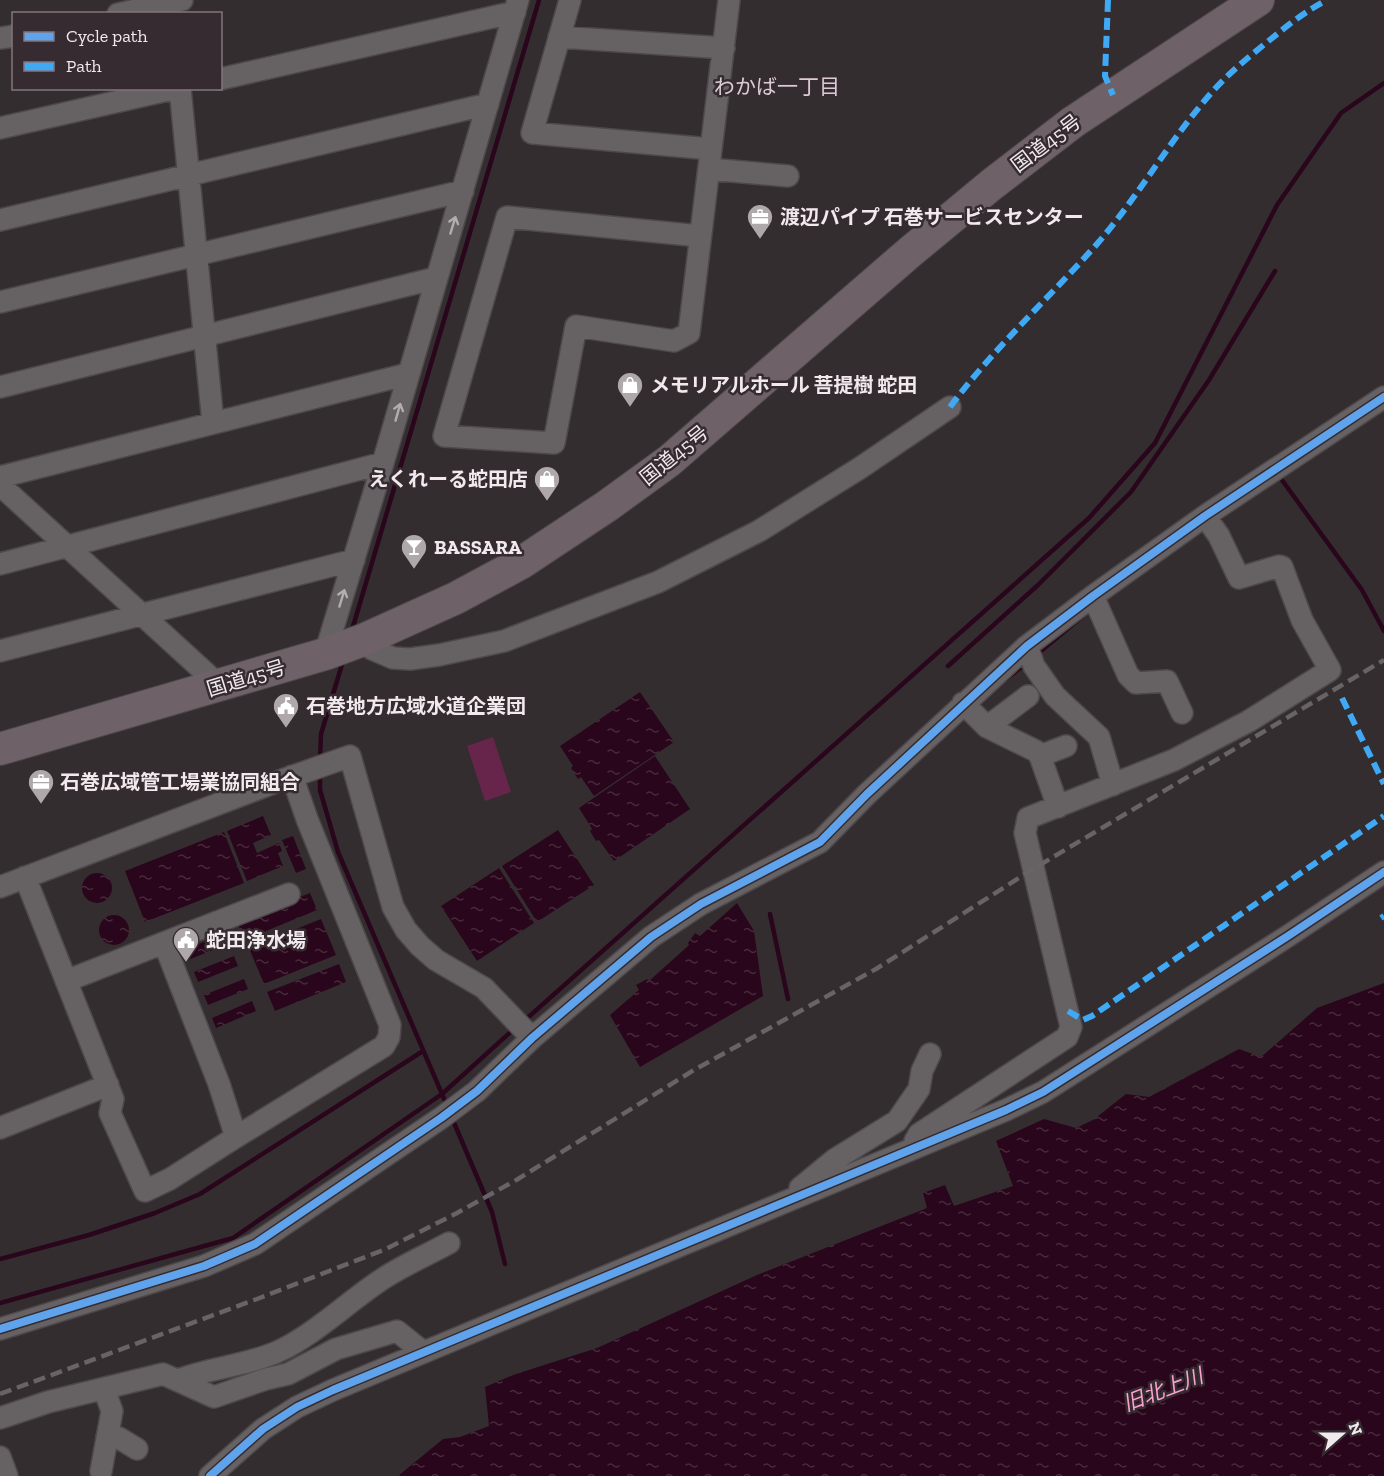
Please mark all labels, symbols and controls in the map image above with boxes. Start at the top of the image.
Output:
legend [12,12,222,90]
text: Cycle path [66,25,148,47]
text: Path [66,55,102,77]
district label: わかば一丁目 [714,74,840,99]
street label: 国道45号 [1006,109,1086,177]
office icon: 渡辺パイプ 石巻サービスセンター [745,202,775,240]
place label: 渡辺パイプ 石巻サービスセンター [780,205,1084,229]
one-way arrow [448,215,459,234]
shop icon: メモリアルホール 菩提樹 蛇田 [615,370,645,408]
place label: メモリアルホール 菩提樹 蛇田 [650,373,917,397]
one-way arrow [393,402,404,421]
street label: 国道45号 [635,420,713,490]
shop icon: えくれーる蛇田店 [532,464,562,502]
place label: えくれーる蛇田店 [369,467,528,491]
bar icon: BASSARA [399,532,429,570]
place label: BASSARA [434,535,522,559]
one-way arrow [337,589,348,608]
street label: 国道45号 [204,655,288,701]
public building icon: 石巻地方広域水道企業団 [271,691,301,729]
place label: 石巻地方広域水道企業団 [306,694,526,718]
office icon: 石巻広域管工場業協同組合 [26,767,56,805]
place label: 石巻広域管工場業協同組合 [60,770,300,794]
public building icon: 蛇田浄水場 [171,925,201,963]
place label: 蛇田浄水場 [206,928,306,952]
water label: 旧北上川 [1119,1362,1208,1416]
north arrow [1312,1404,1372,1464]
text: N [1344,1420,1367,1438]

